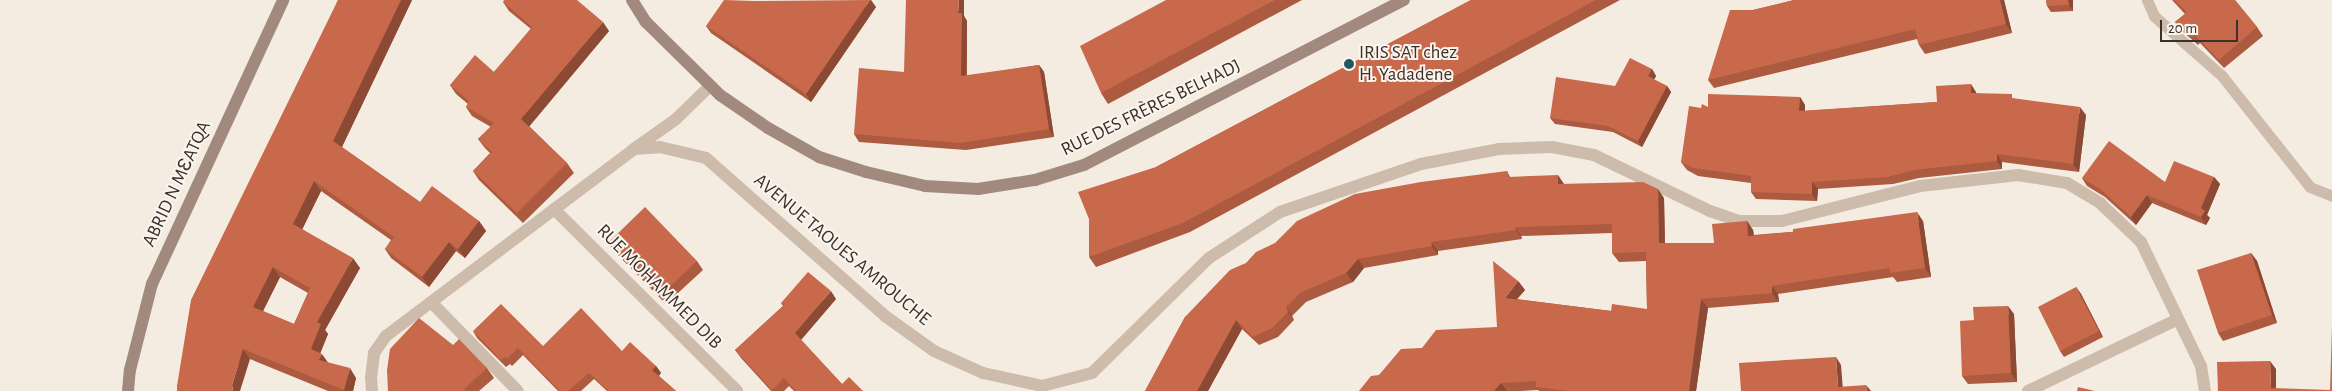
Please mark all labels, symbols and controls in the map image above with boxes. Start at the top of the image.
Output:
scale bar [2162,10,2240,42]
text: 20 m [2168,21,2197,36]
place label: IRIS SAT chez H. Yadadene [1359,42,1457,86]
street label: RUE DES FRÈRES BELHADJ [1057,55,1245,161]
marker: IRIS SAT chez H. Yadadene [1343,58,1355,70]
street label: ABRID N MƐATQA [138,117,216,251]
street label: AVENUE TAOUES AMROUCHE [749,169,935,331]
street label: RUE MOHAMMED DIB [592,220,726,354]

